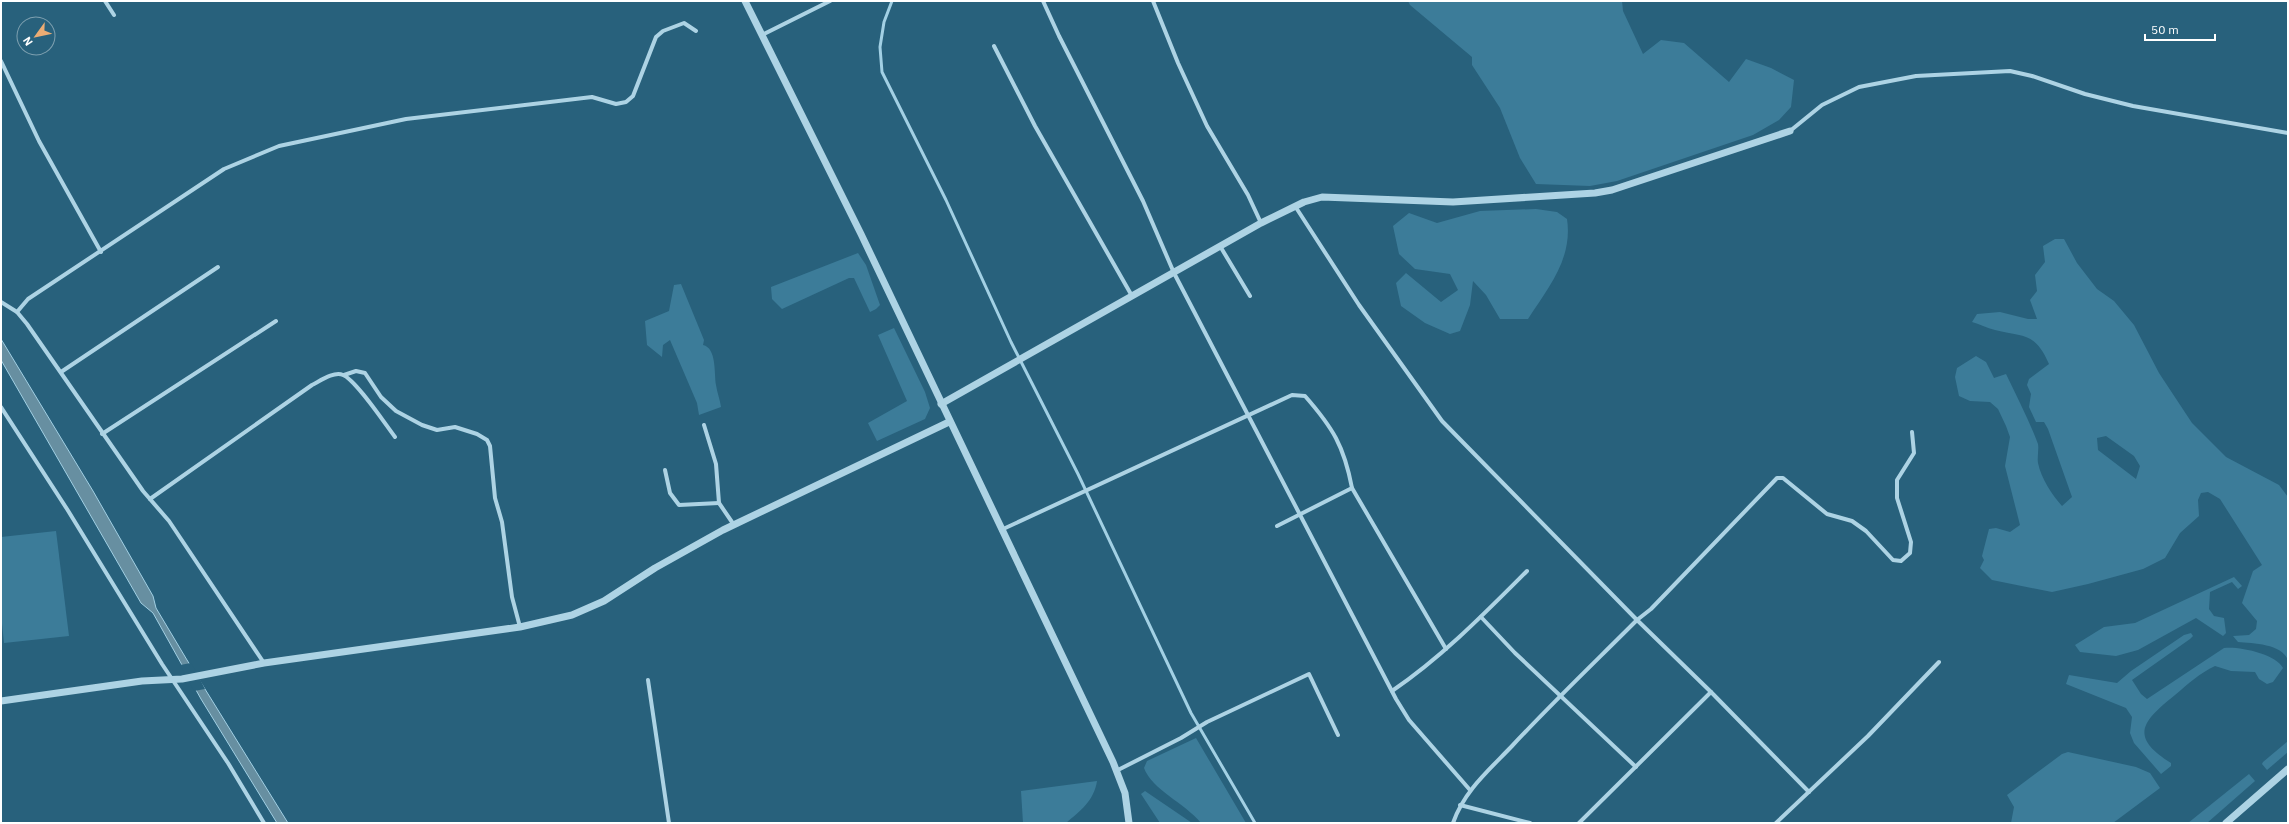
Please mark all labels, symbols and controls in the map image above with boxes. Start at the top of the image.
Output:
north arrow [16,16,56,56]
scale bar [2145,16,2215,42]
text: 50 m [2151,22,2179,37]
text: N [20,34,36,49]

